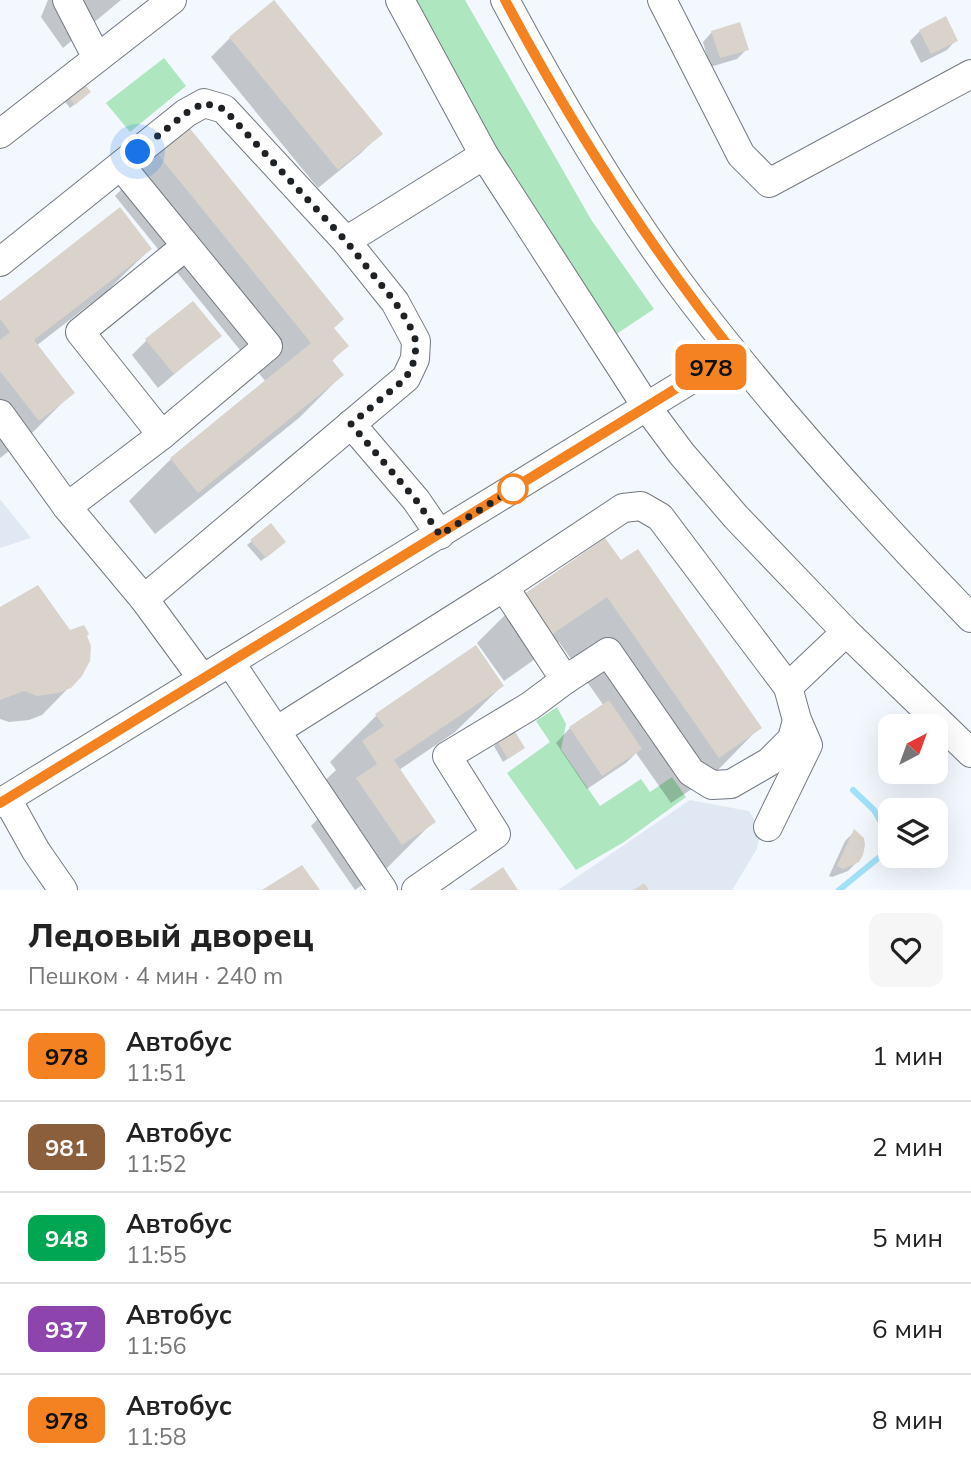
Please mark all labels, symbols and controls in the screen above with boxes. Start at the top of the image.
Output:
your location [120,134,155,169]
line badge: 978 [671,344,751,390]
text: 978 [689,352,733,382]
unlabelled marker [498,474,528,504]
north arrow [878,714,948,784]
map controls [878,714,948,868]
button: layers [878,798,948,868]
button: heart [869,913,943,987]
text: Ледовый дворец [28,914,313,955]
text: Пешком · 4 мин · 240 m [28,961,283,990]
text: Автобус [126,1025,232,1058]
text: 1 мин [872,1039,943,1072]
text: 978 [45,1041,88,1071]
text: 11:51 [126,1058,186,1087]
text: Автобус [126,1116,232,1149]
text: 2 мин [872,1130,943,1163]
text: 981 [45,1132,88,1162]
text: 11:52 [126,1149,186,1178]
text: Автобус [126,1207,232,1240]
text: 5 мин [872,1221,943,1254]
text: 948 [45,1223,88,1253]
text: 11:55 [126,1240,186,1269]
text: Автобус [126,1298,232,1331]
text: 6 мин [872,1312,943,1345]
text: 937 [45,1314,88,1344]
text: 11:56 [126,1331,186,1360]
text: Автобус [126,1389,232,1422]
text: 8 мин [872,1403,943,1436]
text: 978 [45,1405,88,1435]
text: 11:58 [126,1422,186,1451]

